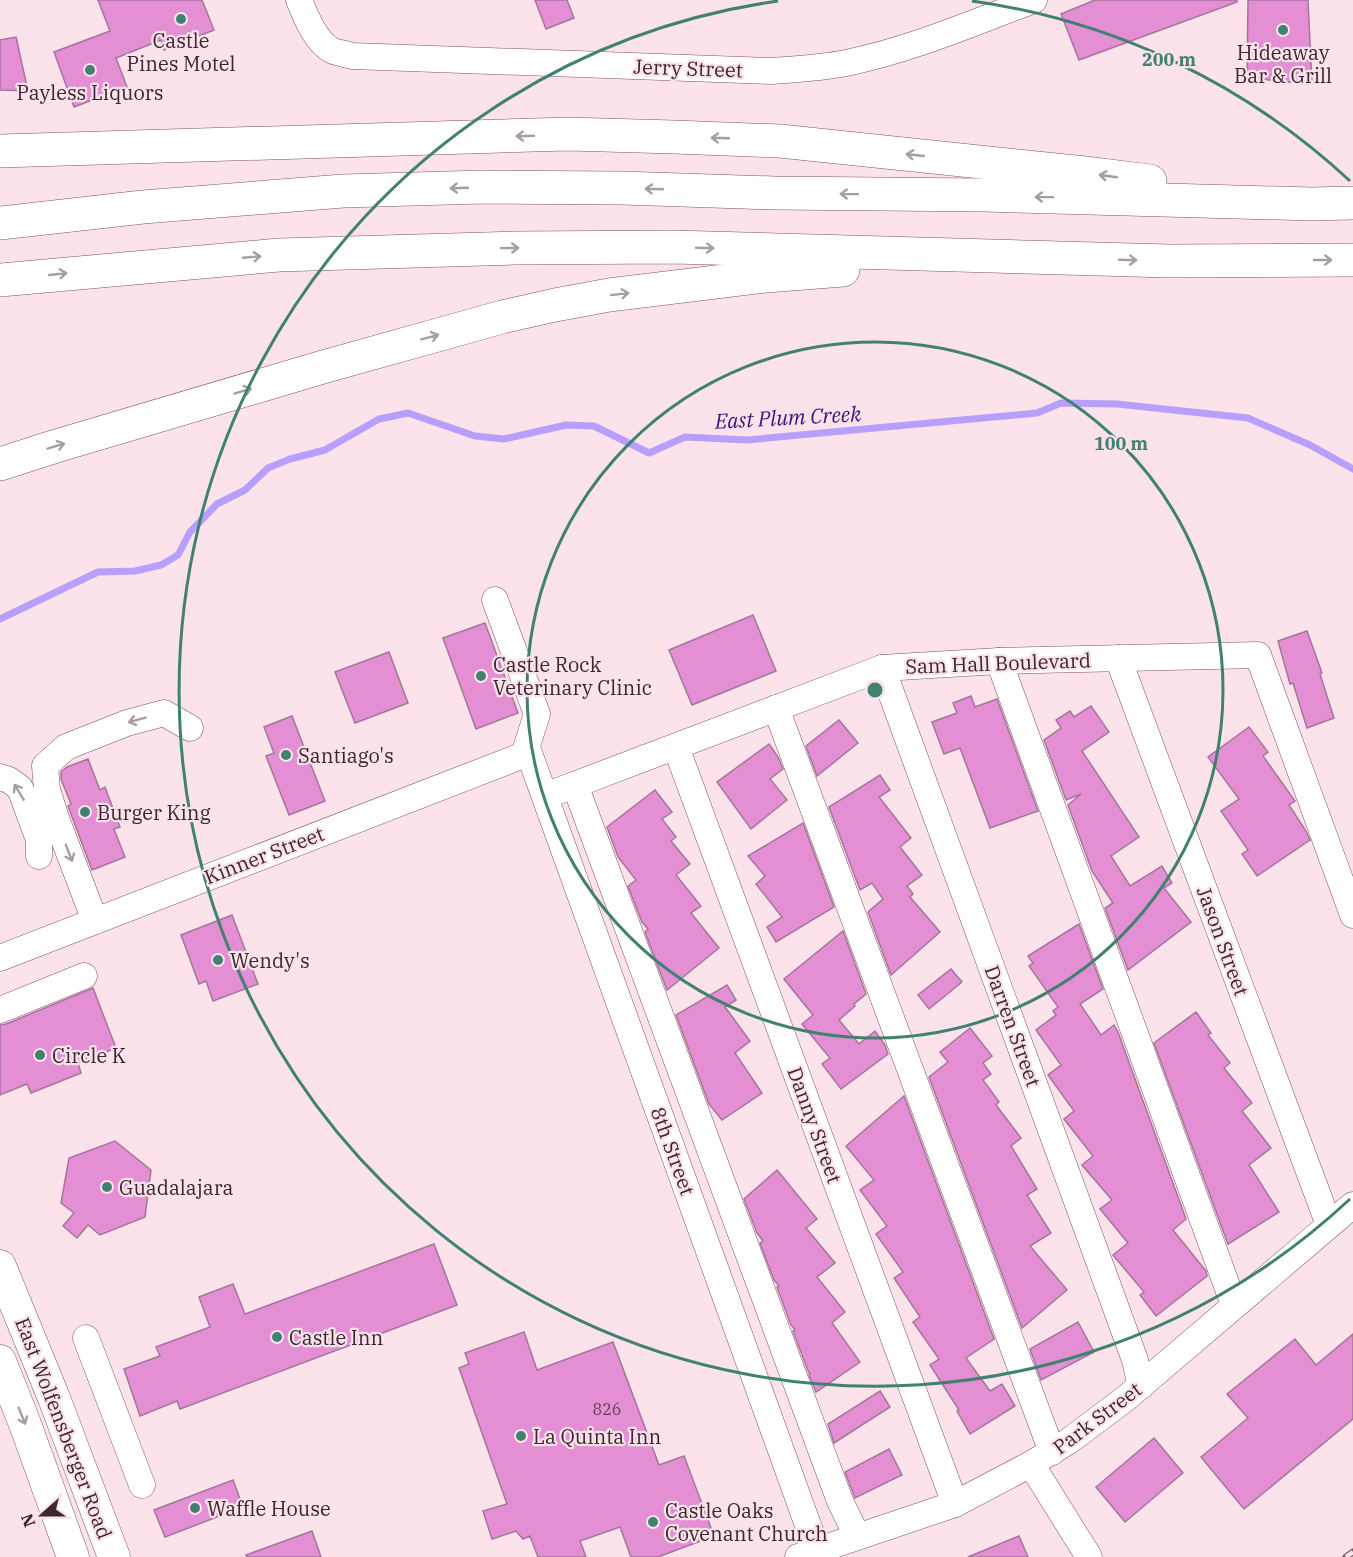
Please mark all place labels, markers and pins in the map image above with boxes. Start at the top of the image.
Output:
marker: Castle Pines Motel [174,12,188,26]
marker: Hideaway Bar & Grill [1276,23,1290,37]
place label: Castle Pines Motel [126,27,236,77]
place label: Hideaway Bar & Grill [1234,39,1332,89]
marker: Payless Liquors [83,63,97,77]
place label: Payless Liquors [17,79,163,106]
place label: Castle Rock Veterinary Clinic [493,651,652,701]
marker: Castle Rock Veterinary Clinic [474,669,488,683]
centre of rings [865,680,885,700]
place label: Santiago's [298,742,394,769]
marker: Santiago's [279,748,293,762]
place label: Burger King [97,799,211,826]
marker: Burger King [78,805,92,819]
place label: Wendy's [230,947,310,974]
marker: Wendy's [211,953,225,967]
place label: Circle K [52,1042,126,1069]
marker: Circle K [33,1048,47,1062]
place label: Guadalajara [119,1174,234,1201]
marker: Guadalajara [100,1180,114,1194]
place label: Castle Inn [289,1324,383,1351]
marker: Castle Inn [270,1330,284,1344]
place label: La Quinta Inn [533,1423,662,1450]
marker: La Quinta Inn [514,1429,528,1443]
place label: Waffle House [207,1495,331,1522]
place label: Castle Oaks Covenant Church [665,1497,828,1547]
marker: Waffle House [188,1501,202,1515]
marker: Castle Oaks Covenant Church [646,1515,660,1529]

